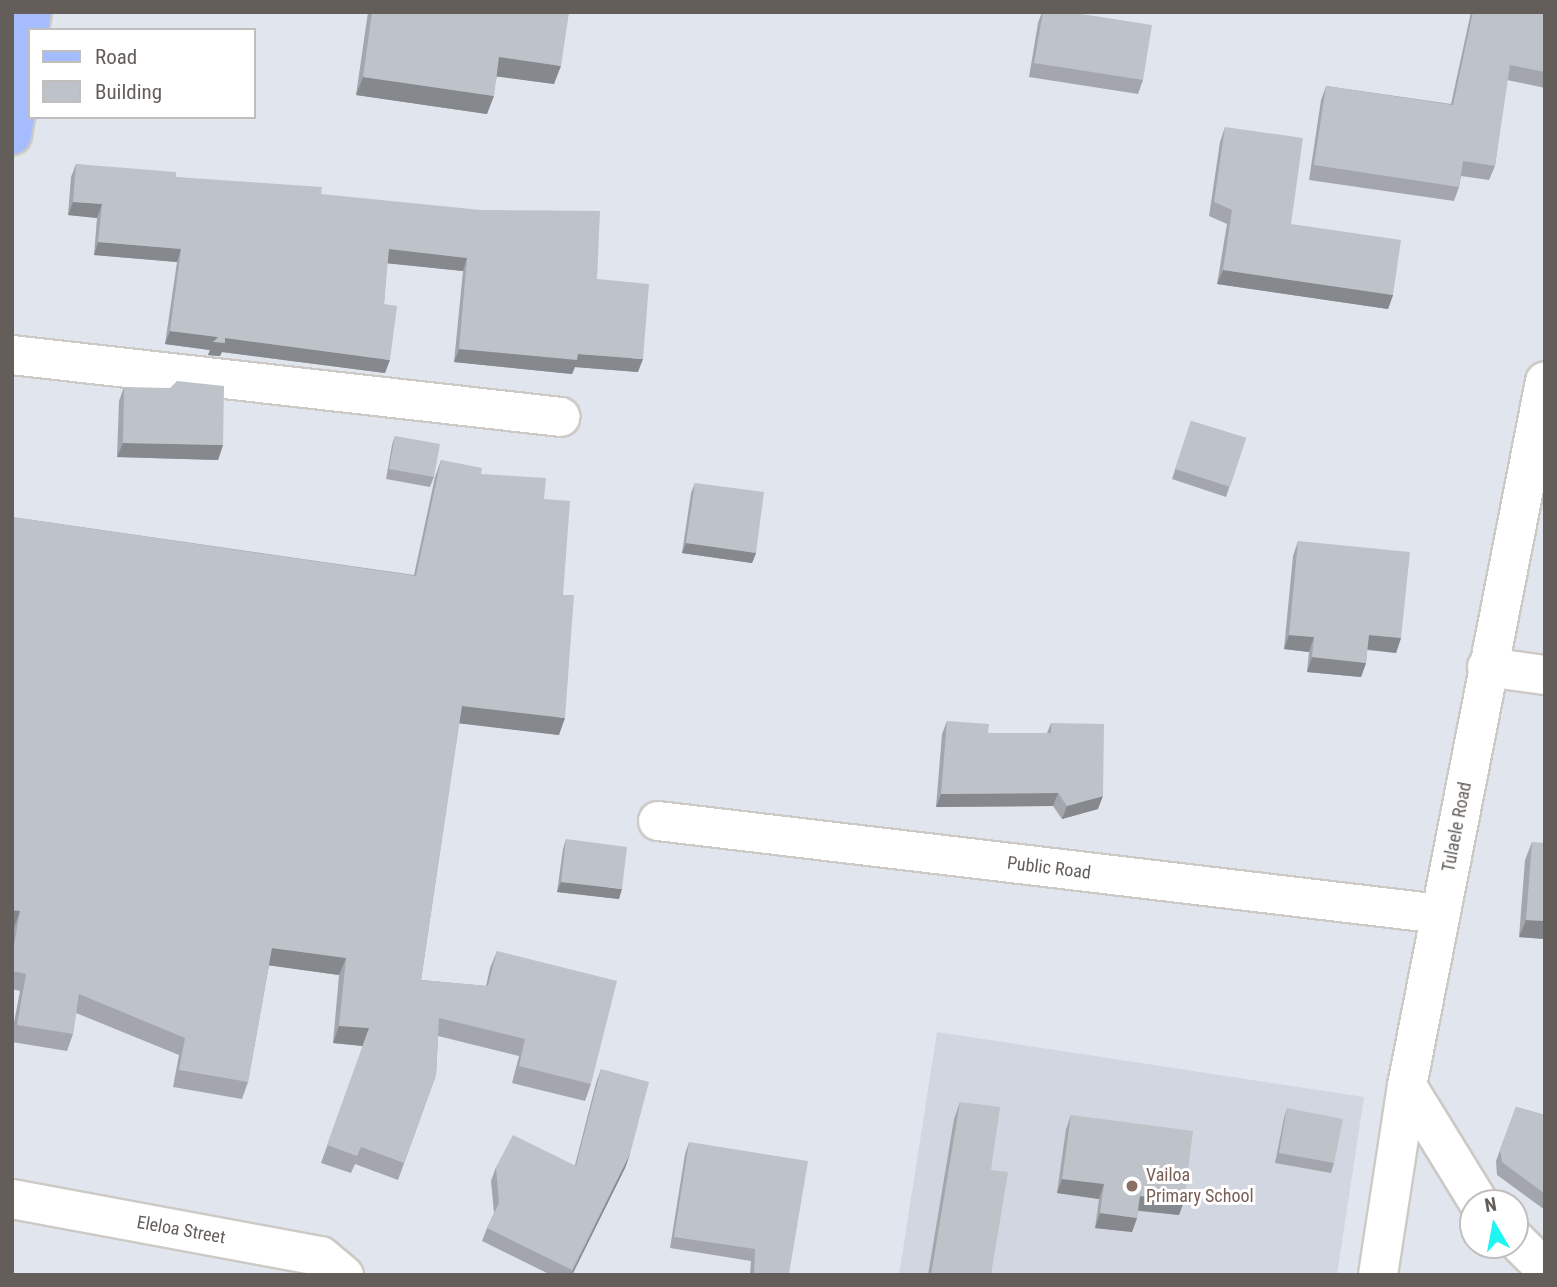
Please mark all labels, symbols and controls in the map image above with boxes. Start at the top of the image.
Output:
legend [28,28,256,119]
text: Road [95,45,137,69]
text: Building [95,80,162,104]
street label: Tulaele Road [1438,780,1476,874]
street label: Public Road [1006,852,1092,884]
place label: Vailoa Primary School [1146,1165,1254,1208]
marker: Vailoa Primary School [1124,1178,1140,1194]
north arrow [1459,1189,1529,1259]
text: N [1483,1192,1498,1217]
street label: Eleloa Street [135,1212,227,1248]

